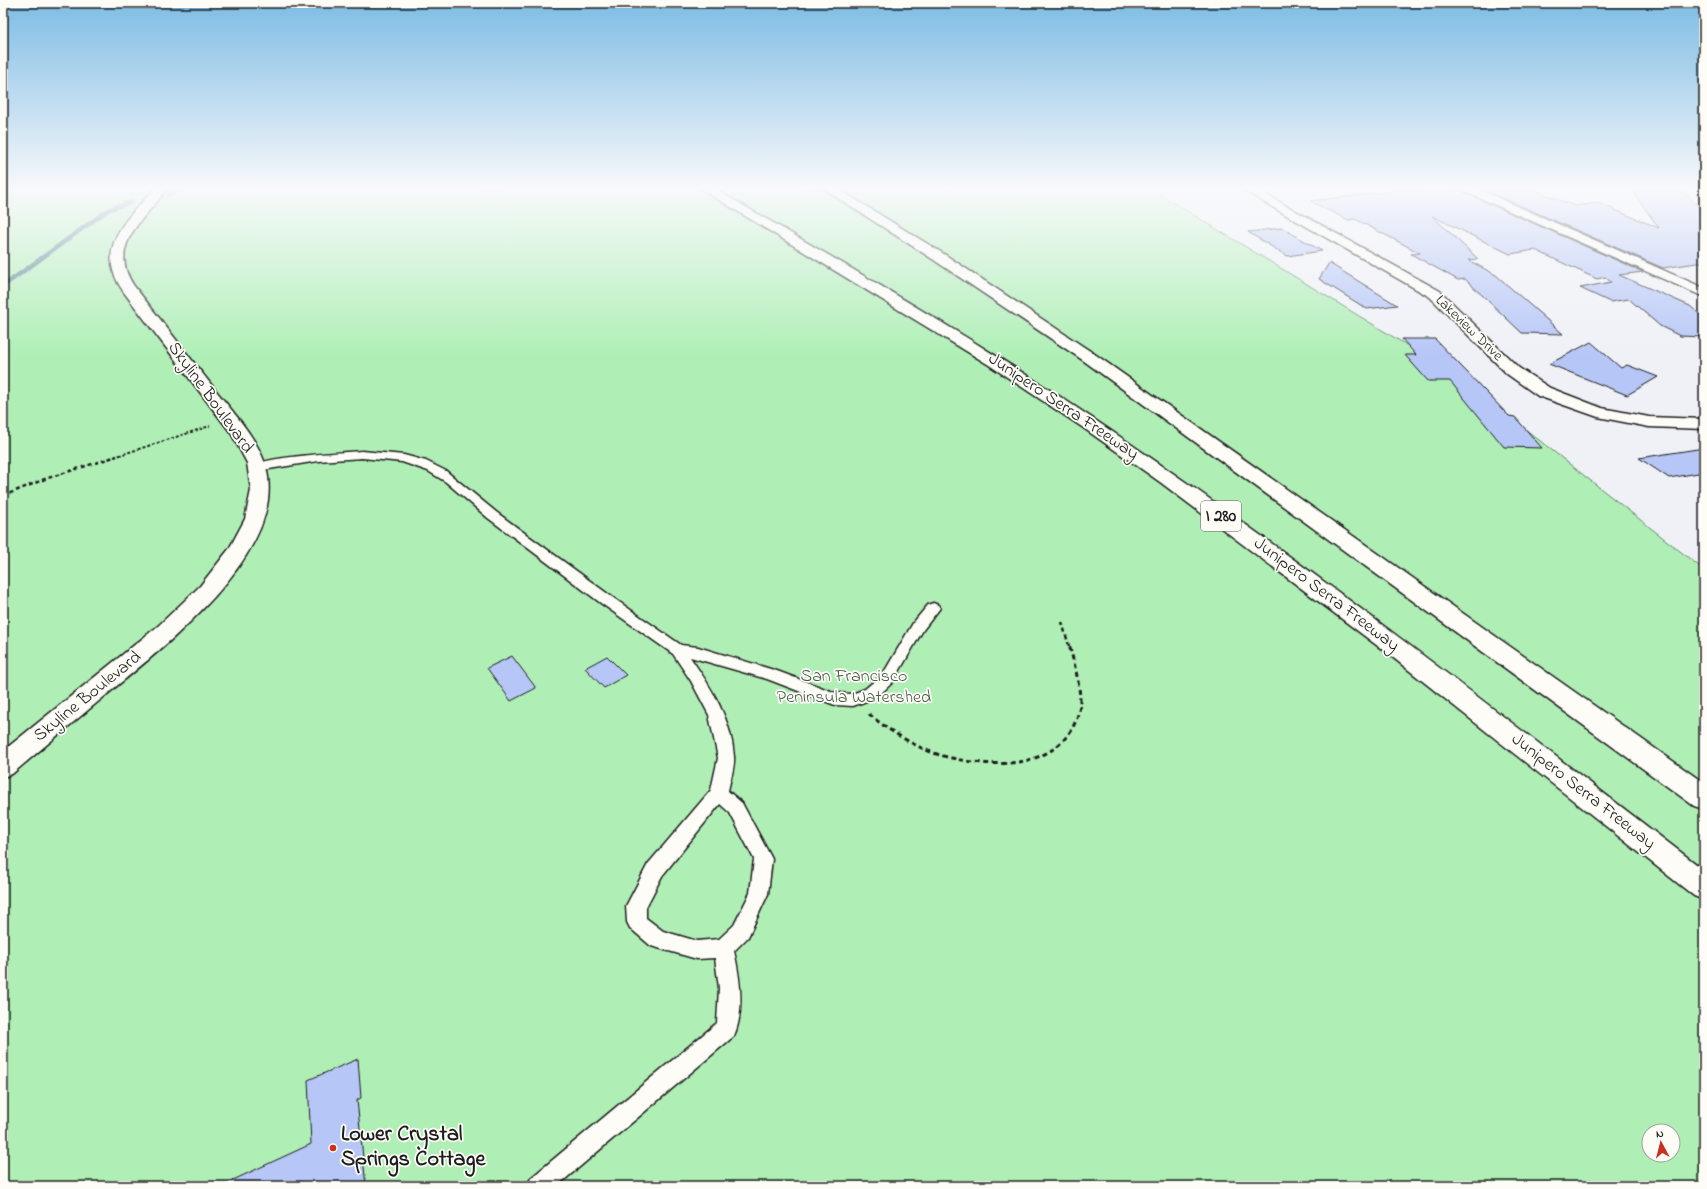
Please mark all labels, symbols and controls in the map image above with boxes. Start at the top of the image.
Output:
street label: Lakeview Drive [1430,290,1508,366]
street label: Skyline Boulevard [161,337,259,459]
street label: Junipero Serra Freeway [982,347,1144,467]
road number: I 280 [1201,501,1241,531]
street label: Junipero Serra Freeway [1248,531,1404,659]
street label: Skyline Boulevard [28,645,148,749]
park label: San Francisco Peninsula Watershed [777,664,931,711]
street label: Junipero Serra Freeway [1505,727,1661,857]
place label: Lower Crystal Springs Cottage [341,1119,486,1177]
north arrow [1641,1123,1681,1163]
text: N [1655,1126,1665,1142]
marker: Lower Crystal Springs Cottage [328,1143,338,1153]

